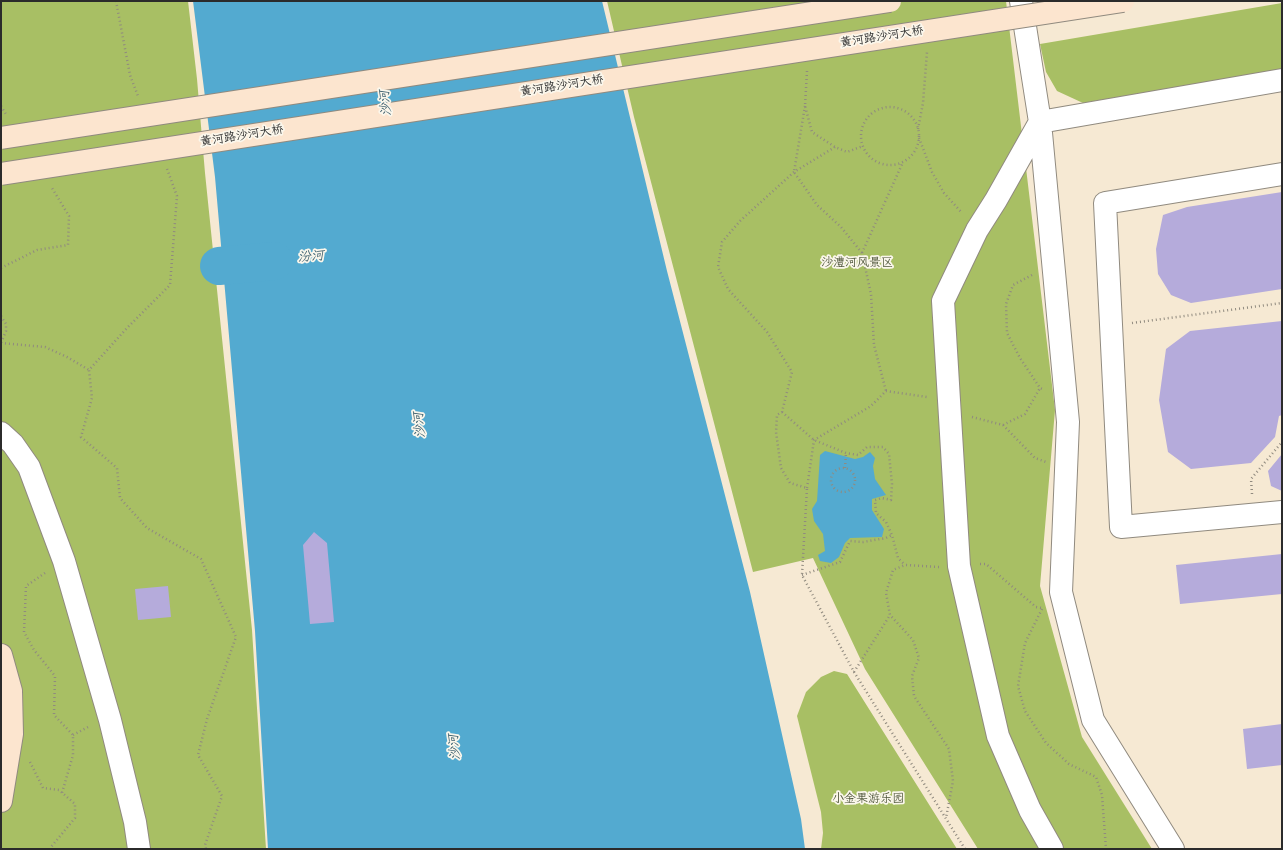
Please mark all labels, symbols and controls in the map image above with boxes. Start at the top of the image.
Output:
street label: 黄河路沙河大桥 [839,24,925,52]
street label: 黄河路沙河大桥 [519,73,605,101]
water label: 沙河 [378,89,396,117]
street label: 黄河路沙河大桥 [199,123,285,151]
water label: 汾河 [297,249,325,267]
park label: 沙澧河风景区 [821,257,893,271]
water label: 沙河 [412,411,430,439]
water label: 沙河 [447,733,465,761]
park label: 小金果游乐园 [832,793,904,807]

